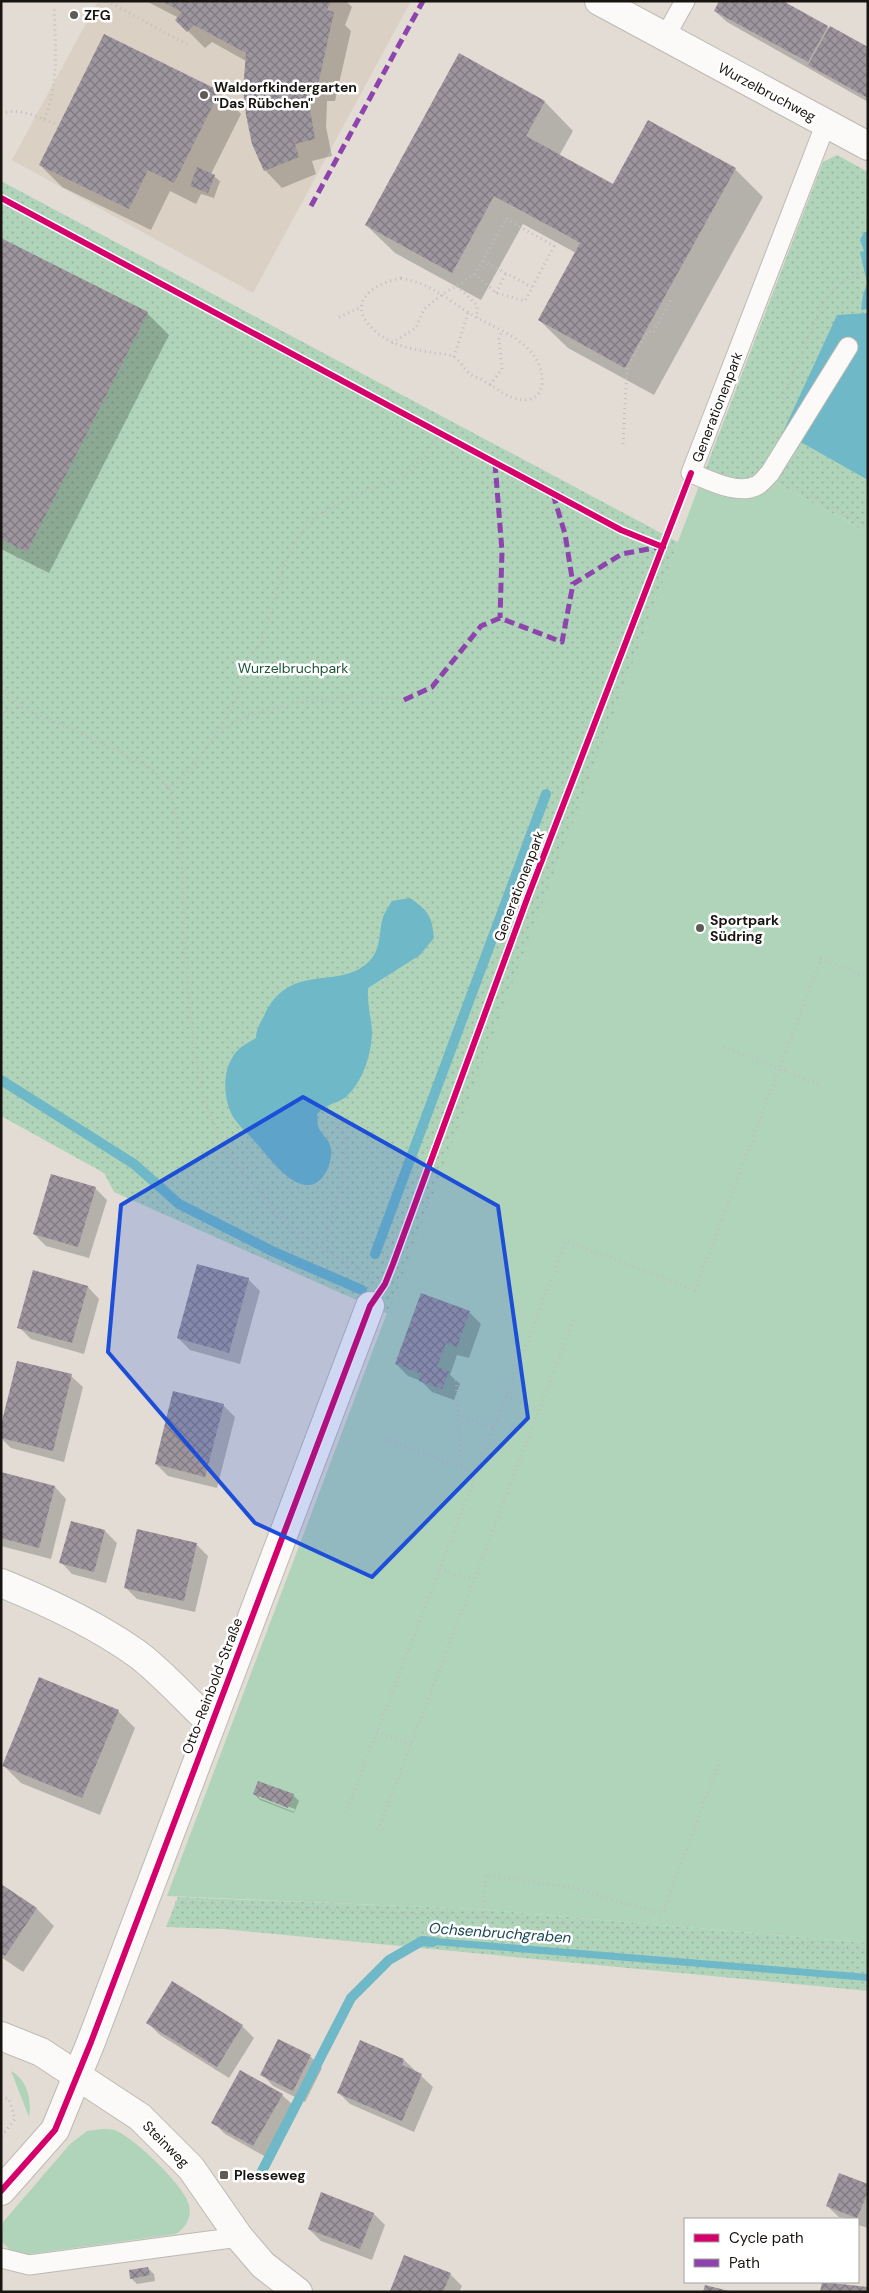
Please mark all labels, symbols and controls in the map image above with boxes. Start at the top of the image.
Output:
place label: ZFG [84,6,111,24]
marker: ZFG [68,9,80,21]
street label: Wurzelbruchweg [715,59,819,125]
place label: Waldorfkindergarten "Das Rübchen" [214,78,357,112]
marker: Waldorfkindergarten "Das Rübchen" [198,89,210,101]
street label: Generationenpark [688,349,746,465]
park label: Wurzelbruchpark [238,659,348,677]
street label: Generationenpark [490,828,548,944]
place label: Sportpark Südring [710,911,779,945]
marker: Sportpark Südring [694,922,706,934]
street label: Otto-Reinbold-Straße [178,1615,246,1757]
water label: Ochsenbruchgraben [428,1918,572,1948]
street label: Steinweg [139,2117,193,2171]
place label: Plesseweg [234,2166,306,2184]
marker: Plesseweg [218,2169,230,2181]
legend [684,2218,859,2283]
text: Cycle path [729,2228,804,2248]
text: Path [729,2253,760,2273]

